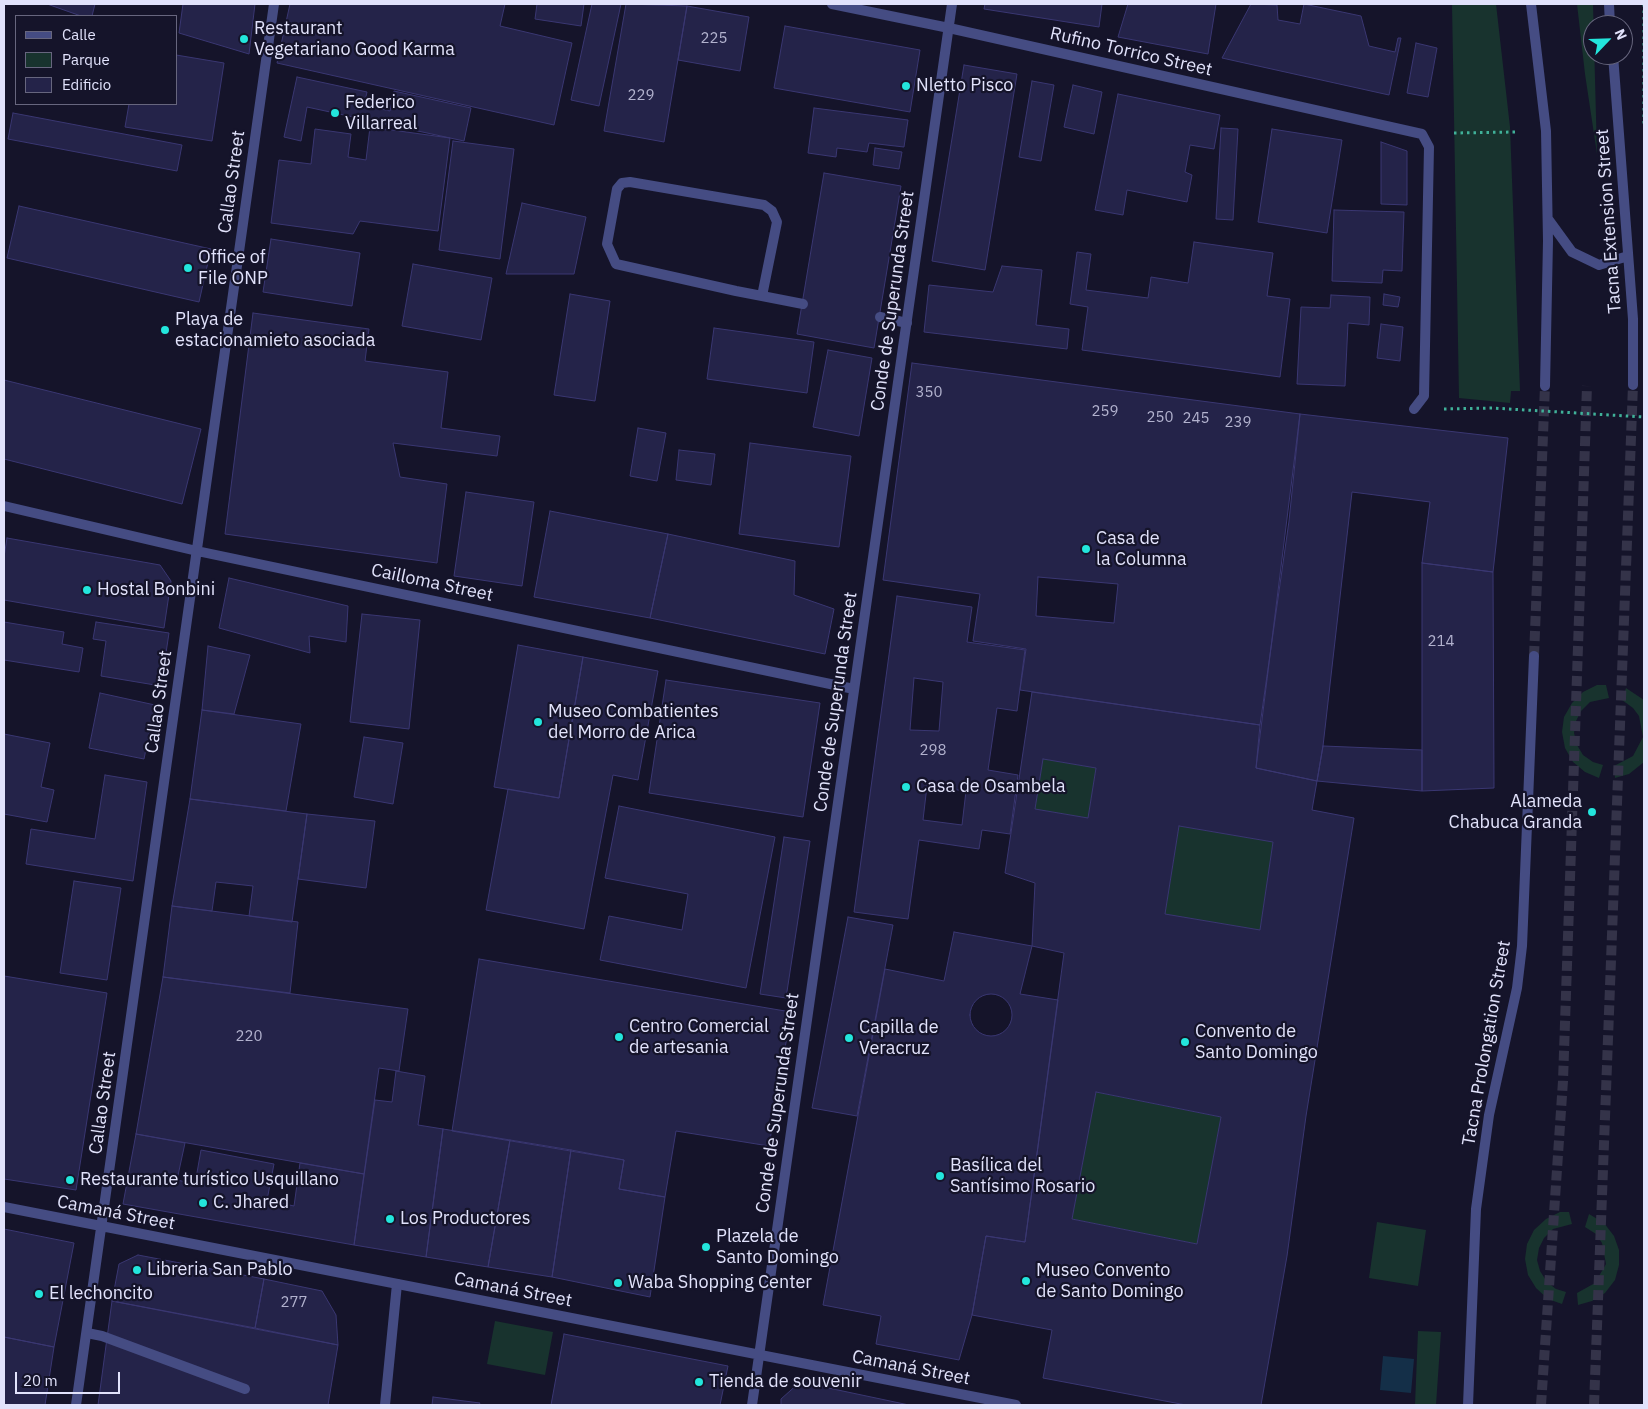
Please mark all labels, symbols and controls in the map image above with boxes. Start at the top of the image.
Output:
legend [15,15,178,105]
north arrow [1583,15,1633,65]
place label: Restaurant Vegetariano Good Karma [254,18,455,60]
street label: Rufino Torrico Street [1048,23,1214,81]
text: Calle [62,25,96,44]
text: N [1611,26,1631,43]
house number: 225 [701,30,727,48]
marker: Restaurant Vegetariano Good Karma [238,33,250,45]
text: Parque [62,50,110,69]
text: Edificio [62,75,111,94]
place label: Nletto Pisco [916,75,1013,97]
marker: Nletto Pisco [900,80,912,92]
house number: 229 [628,87,654,105]
place label: Federico Villarreal [345,92,417,134]
marker: Federico Villarreal [329,107,341,119]
street label: Tacna Extension Street [1592,128,1626,314]
street label: Callao Street [214,129,250,235]
street label: Conde de Superunda Street [867,189,919,413]
place label: Office of File ONP [198,247,268,290]
marker: Office of File ONP [182,262,194,274]
place label: Playa de estacionamieto asociada [175,309,375,352]
marker: Playa de estacionamieto asociada [159,324,171,336]
house number: 350 [916,384,942,402]
house number: 259 [1092,403,1118,421]
house number: 250 [1147,409,1173,427]
house number: 245 [1183,410,1209,428]
house number: 239 [1225,414,1251,432]
place label: Casa de la Columna [1096,528,1187,570]
marker: Casa de la Columna [1080,543,1092,555]
street label: Cailloma Street [369,560,495,606]
place label: Hostal Bonbini [97,579,215,601]
marker: Hostal Bonbini [81,584,93,596]
street label: Conde de Superunda Street [810,590,862,814]
house number: 214 [1428,633,1454,651]
street label: Callao Street [141,649,177,755]
place label: Museo Combatientes del Morro de Arica [548,701,719,744]
marker: Museo Combatientes del Morro de Arica [532,716,544,728]
house number: 298 [920,742,946,760]
place label: Casa de Osambela [916,776,1066,798]
marker: Casa de Osambela [900,781,912,793]
place label: Alameda Chabuca Granda [1448,791,1582,834]
marker: Alameda Chabuca Granda [1586,806,1598,818]
street label: Tacna Prolongation Street [1458,939,1516,1147]
street label: Conde de Superunda Street [752,991,804,1215]
place label: Centro Comercial de artesania [629,1016,769,1058]
place label: Capilla de Veracruz [859,1017,939,1060]
place label: Convento de Santo Domingo [1195,1021,1318,1064]
house number: 220 [236,1028,262,1046]
marker: Centro Comercial de artesania [613,1031,625,1043]
marker: Capilla de Veracruz [843,1032,855,1044]
marker: Convento de Santo Domingo [1179,1036,1191,1048]
street label: Callao Street [85,1050,121,1156]
place label: Basílica del Santísimo Rosario [950,1155,1095,1198]
place label: Restaurante turístico Usquillano [80,1169,339,1191]
marker: Basílica del Santísimo Rosario [934,1170,946,1182]
marker: Restaurante turístico Usquillano [64,1174,76,1186]
street label: Camaná Street [55,1191,177,1235]
place label: C. Jhared [213,1192,289,1214]
marker: C. Jhared [197,1197,209,1209]
place label: Los Productores [400,1208,530,1230]
marker: Los Productores [384,1213,396,1225]
place label: Plazela de Santo Domingo [716,1226,839,1268]
marker: Plazela de Santo Domingo [700,1241,712,1253]
place label: Libreria San Pablo [147,1259,293,1281]
place label: Museo Convento de Santo Domingo [1036,1260,1184,1302]
marker: Libreria San Pablo [131,1264,143,1276]
street label: Camaná Street [452,1268,574,1312]
place label: Waba Shopping Center [628,1272,812,1294]
marker: Museo Convento de Santo Domingo [1020,1275,1032,1287]
marker: Waba Shopping Center [612,1277,624,1289]
place label: El lechoncito [49,1283,153,1305]
marker: El lechoncito [33,1288,45,1300]
house number: 277 [281,1294,307,1312]
street label: Camaná Street [850,1346,972,1390]
scale bar [18,1362,122,1394]
text: 20 m [23,1371,58,1390]
place label: Tienda de souvenir [709,1371,862,1393]
marker: Tienda de souvenir [693,1376,705,1388]

